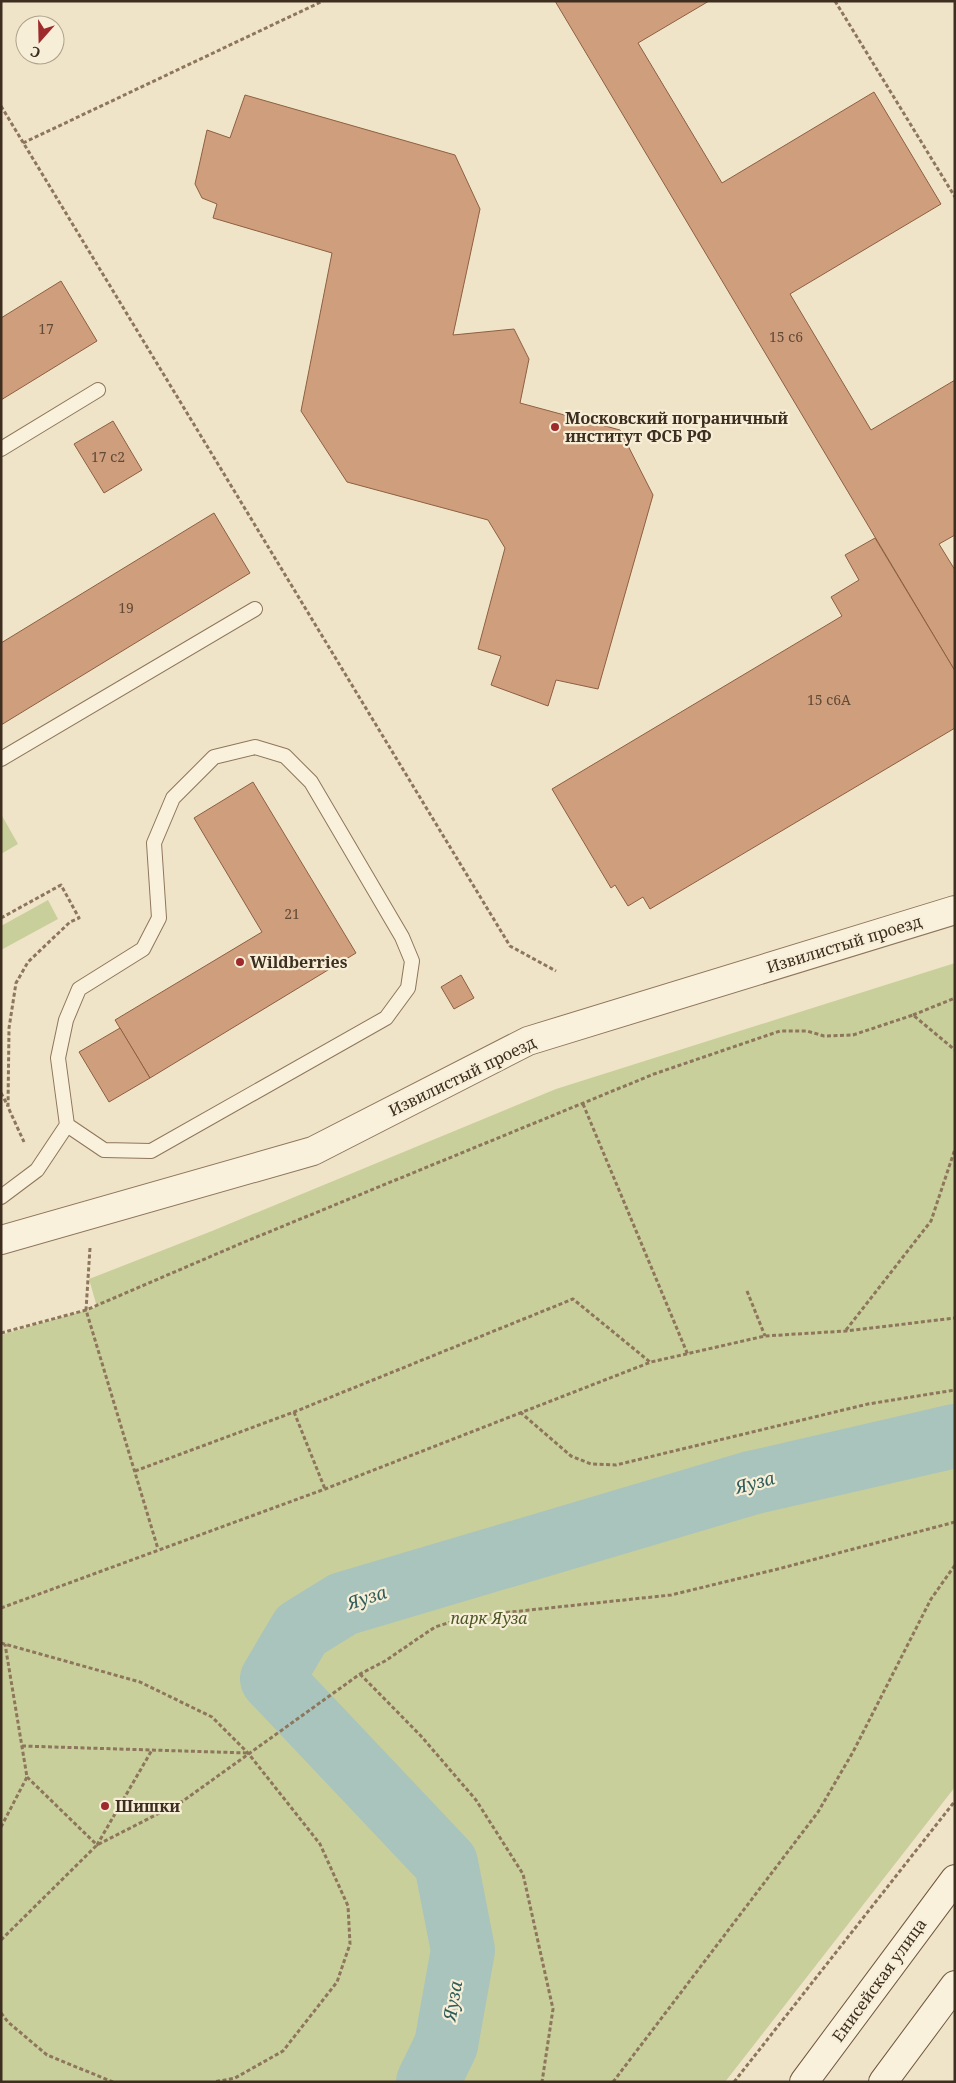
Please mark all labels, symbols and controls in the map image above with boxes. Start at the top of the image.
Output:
north arrow [15,15,65,65]
text: С [28,42,43,63]
house number: 17 [38,319,54,338]
house number: 15 с6 [769,327,803,346]
place label: Московский пограничный институт ФСБ РФ [565,407,788,447]
marker: Московский пограничный институт ФСБ РФ [549,421,561,433]
house number: 17 с2 [91,447,125,466]
house number: 19 [118,598,134,617]
house number: 15 с6А [807,690,851,709]
house number: 21 [284,904,300,923]
street label: Извилистый проезд [764,910,924,978]
place label: Wildberries [250,951,348,973]
marker: Wildberries [234,956,246,968]
street label: Извилистый проезд [385,1031,539,1121]
water label: Яуза [731,1465,777,1499]
water label: Яуза [343,1579,390,1615]
park label: парк Яуза [451,1607,527,1629]
place label: Шишки [115,1795,180,1817]
marker: Шишки [99,1800,111,1812]
street label: Енисейская улица [827,1914,931,2046]
water label: Яуза [437,1979,467,2024]

